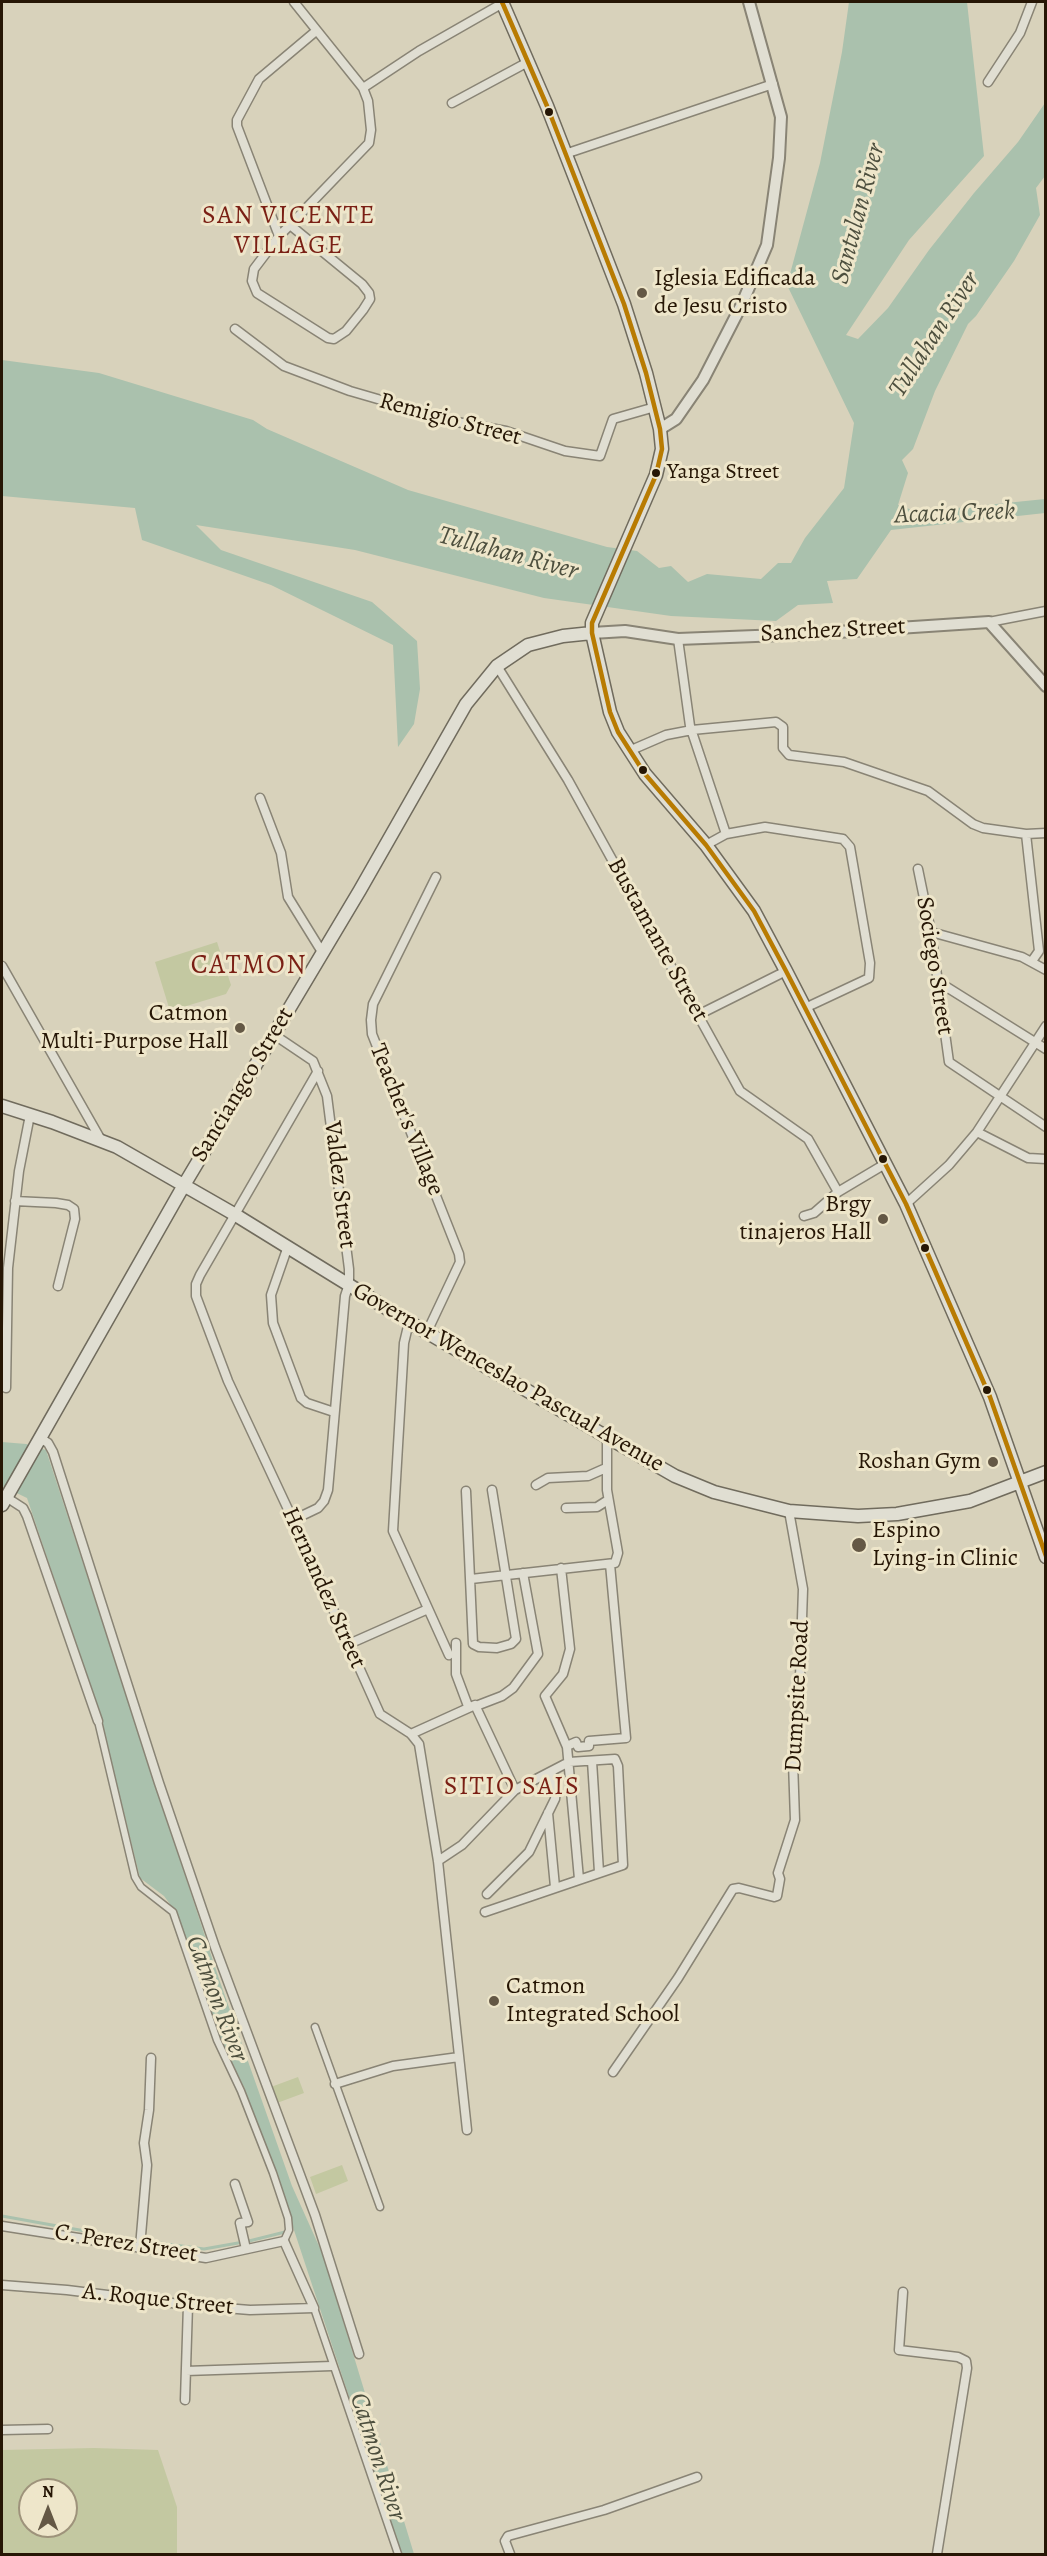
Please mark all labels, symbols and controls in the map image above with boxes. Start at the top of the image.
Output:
unlabelled marker [543,106,555,118]
water label: Santulan River [825,140,893,288]
district label: SAN VICENTE VILLAGE [202,201,376,262]
place label: Iglesia Edificada de Jesu Cristo [654,265,816,321]
water label: Tullahan River [883,266,987,404]
marker: Iglesia Edificada de Jesu Cristo [635,286,649,300]
street label: Remigio Street [376,387,524,453]
place label: Yanga Street [667,460,779,486]
marker: Yanga Street [650,467,662,479]
water label: Acacia Creek [894,496,1016,532]
water label: Tullahan River [435,520,581,588]
street label: Sanchez Street [760,613,906,649]
unlabelled marker [637,764,649,776]
street label: Bustamante Street [600,853,714,1027]
street label: Sociego Street [909,895,959,1037]
district label: CATMON [191,950,307,982]
place label: Catmon Multi-Purpose Hall [41,1000,228,1056]
street label: Sanciangco Street [185,1002,301,1168]
marker: Catmon Multi-Purpose Hall [233,1021,247,1035]
street label: Teacher's Village [362,1040,450,1200]
street label: Valdez Street [317,1120,361,1250]
unlabelled marker [877,1153,889,1165]
place label: Brgy tinajeros Hall [739,1191,871,1247]
marker: Brgy tinajeros Hall [876,1212,890,1226]
unlabelled marker [919,1242,931,1254]
street label: Governor Wenceslao Pascual Avenue [347,1277,669,1479]
unlabelled marker [981,1384,993,1396]
place label: Roshan Gym [857,1448,981,1476]
marker: Roshan Gym [986,1455,1000,1469]
street label: Hernandez Street [275,1503,371,1673]
place label: Espino Lying-in Clinic [872,1517,1018,1573]
marker: Espino Lying-in Clinic [850,1536,868,1554]
street label: Dumpsite Road [780,1619,816,1773]
district label: SITIO SAIS [444,1772,580,1804]
water label: Catmon River [178,1932,254,2066]
place label: Catmon Integrated School [506,1973,679,2029]
marker: Catmon Integrated School [487,1994,501,2008]
street label: C. Perez Street [52,2218,200,2270]
street label: A. Roque Street [81,2278,235,2322]
water label: Catmon River [342,2389,412,2525]
north arrow [18,2478,78,2538]
text: N [42,2481,54,2503]

